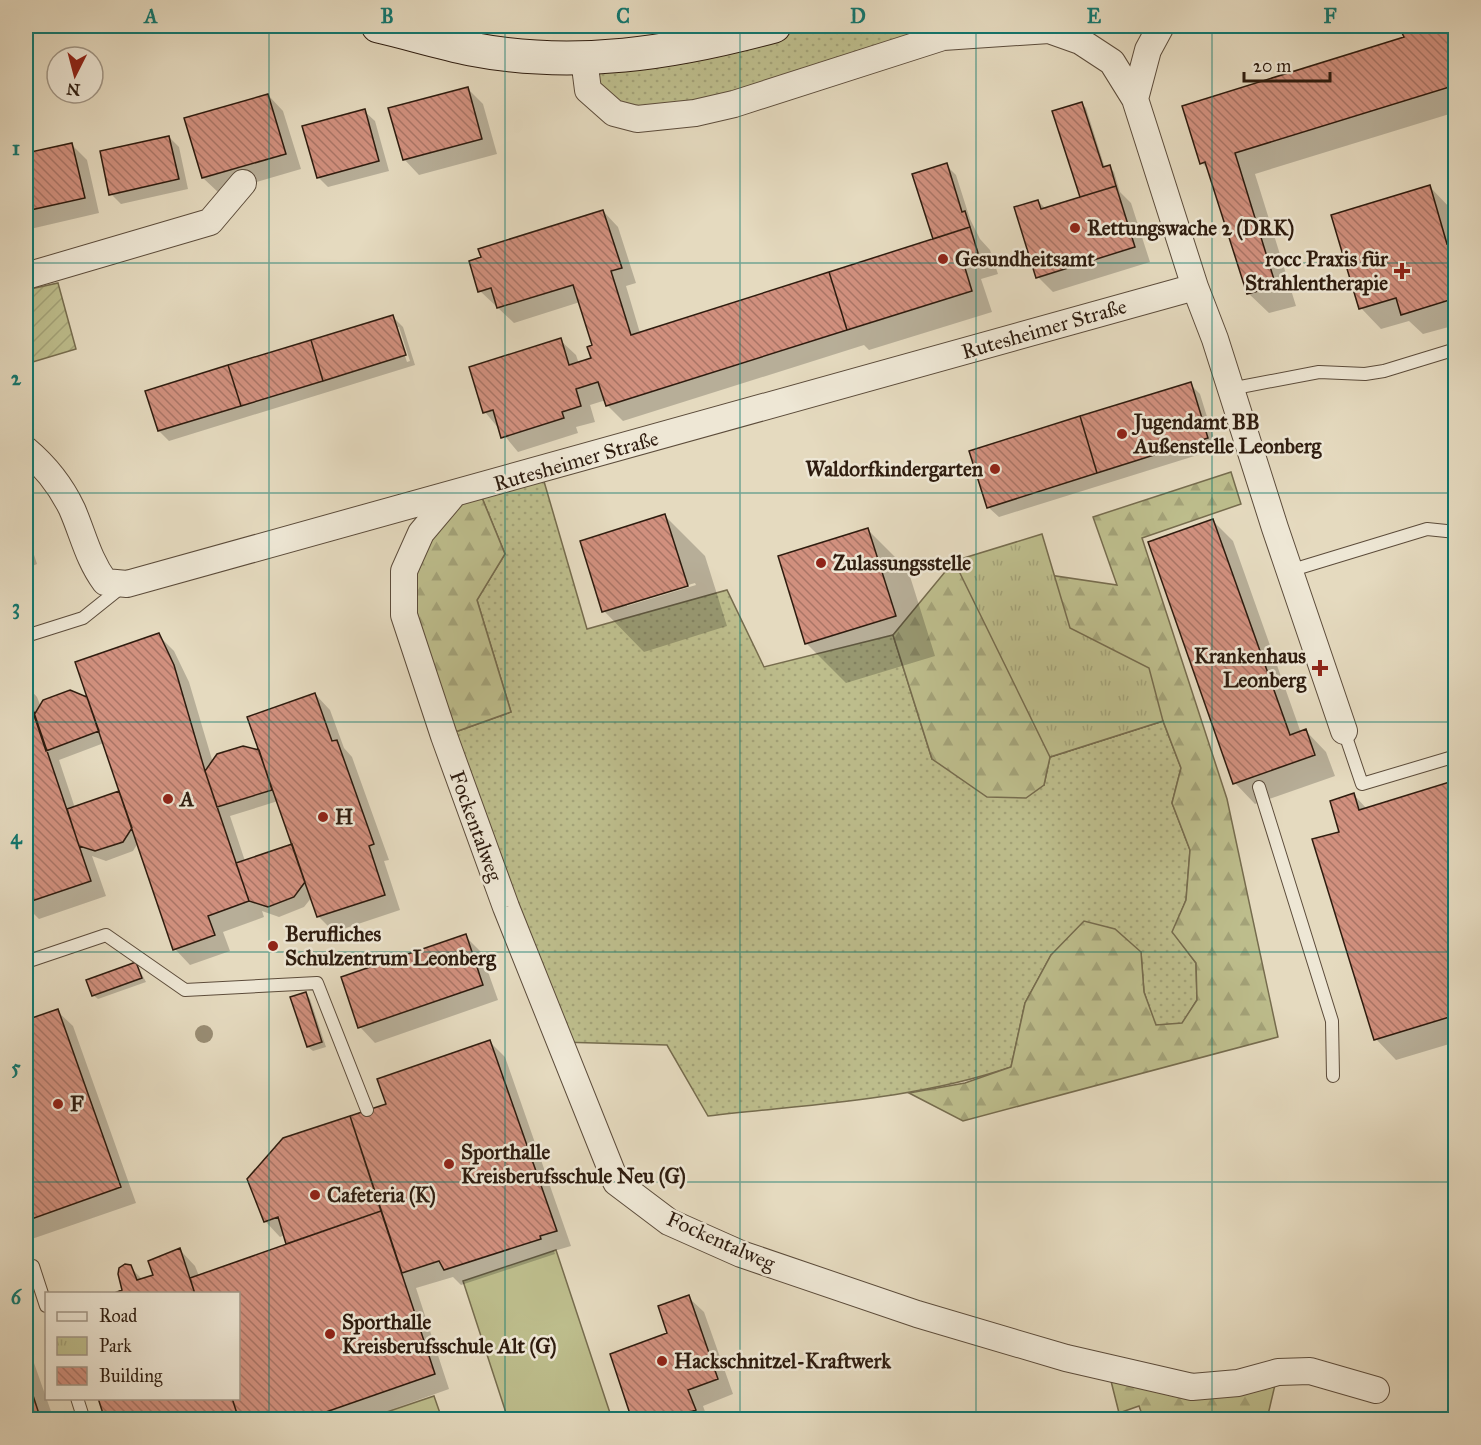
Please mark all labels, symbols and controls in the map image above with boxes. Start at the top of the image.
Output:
text: A [142,4,158,28]
text: B [380,4,394,28]
text: C [616,4,630,28]
text: D [850,4,866,28]
text: E [1087,4,1102,28]
text: F [1323,4,1337,28]
north arrow [45,45,105,105]
scale bar [1244,45,1330,83]
text: 20 m [1253,55,1291,77]
text: N [65,79,81,100]
text: 1 [12,136,20,160]
place label: Rettungswache 2 (DRK) [1087,215,1294,241]
marker: Rettungswache 2 (DRK) [1068,221,1082,235]
place label: Gesundheitsamt [955,246,1095,272]
place label: rocc Praxis für Strahlentherapie [1245,246,1389,296]
marker: Gesundheitsamt [936,252,950,266]
marker: rocc Praxis für Strahlentherapie [1393,262,1411,280]
street label: Rutesheimer Straße [959,293,1130,365]
text: 2 [11,366,22,390]
place label: Jugendamt BB Außenstelle Leonberg [1131,409,1323,459]
street label: Rutesheimer Straße [491,425,662,497]
marker: Jugendamt BB Außenstelle Leonberg [1115,427,1129,441]
place label: Waldorfkindergarten [805,456,984,482]
marker: Waldorfkindergarten [988,462,1002,476]
place label: Zulassungsstelle [833,550,971,576]
marker: Zulassungsstelle [814,556,828,570]
text: 3 [12,595,20,620]
place label: Krankenhaus Leonberg [1194,643,1307,693]
marker: Krankenhaus Leonberg [1311,659,1329,677]
street label: Fockentalweg [444,767,508,885]
place label: A [178,786,195,812]
marker: A [161,792,175,806]
place label: H [335,804,353,830]
marker: H [316,810,330,824]
text: 4 [10,825,22,850]
place label: Berufliches Schulzentrum Leonberg [285,921,497,971]
marker: Berufliches Schulzentrum Leonberg [266,939,280,953]
text: 5 [11,1055,21,1079]
place label: F [70,1091,84,1117]
marker: F [51,1097,65,1111]
place label: Sporthalle Kreisberufsschule Neu (G) [461,1139,686,1189]
marker: Sporthalle Kreisberufsschule Neu (G) [442,1157,456,1171]
place label: Cafeteria (K) [327,1182,436,1208]
marker: Cafeteria (K) [308,1188,322,1202]
street label: Fockentalweg [663,1205,780,1277]
text: 6 [11,1285,23,1309]
legend [45,1292,240,1400]
text: Road [99,1305,137,1327]
place label: Sporthalle Kreisberufsschule Alt (G) [342,1309,557,1359]
marker: Sporthalle Kreisberufsschule Alt (G) [323,1327,337,1341]
text: Park [99,1335,132,1357]
place label: Hackschnitzel-Kraftwerk [674,1348,892,1374]
marker: Hackschnitzel-Kraftwerk [655,1354,669,1368]
text: Building [99,1365,163,1388]

